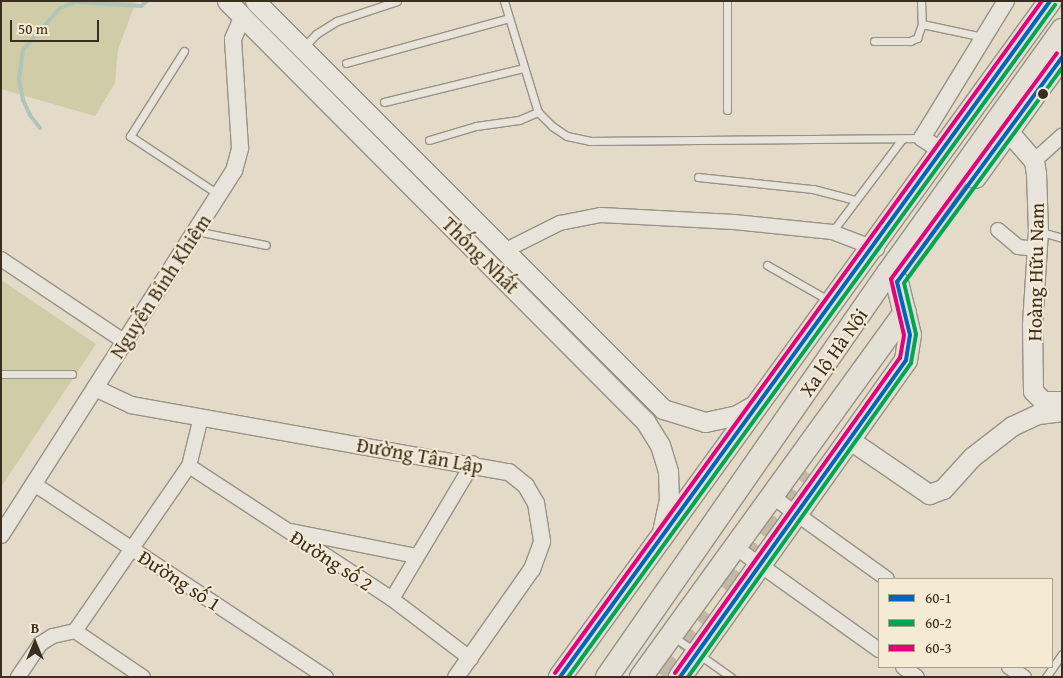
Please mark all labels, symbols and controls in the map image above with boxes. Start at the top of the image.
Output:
scale bar [12,10,101,42]
text: 50 m [18,18,48,39]
unlabelled marker [1038,89,1048,99]
street label: Hoàng Hữu Nam [1022,203,1048,341]
street label: Nguyễn Bỉnh Khiêm [104,209,216,363]
street label: Thống Nhất [437,211,525,299]
street label: Xa lộ Hà Nội [794,303,872,401]
street label: Đường Tân Lập [355,432,485,478]
street label: Đường số 2 [286,524,378,596]
street label: Đường số 1 [134,544,226,616]
legend [878,578,1053,668]
text: 60-1 [925,587,952,608]
text: 60-2 [925,612,952,633]
north arrow [10,618,60,668]
text: B [31,618,39,638]
text: 60-3 [925,637,952,658]

